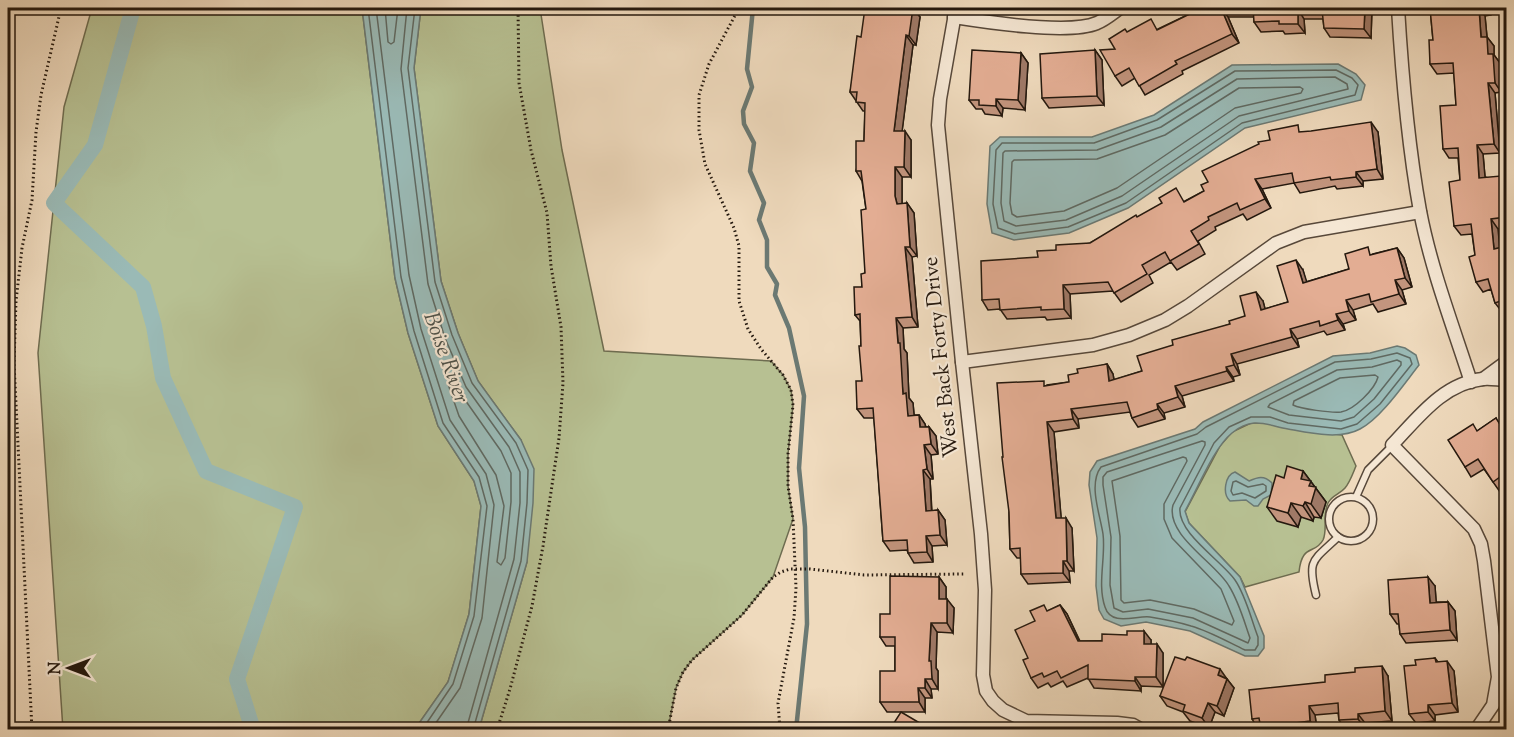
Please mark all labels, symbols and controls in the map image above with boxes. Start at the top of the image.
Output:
street label: West Back Forty Drive [917,255,967,459]
water label: Boise River [414,308,476,408]
north arrow [39,638,99,698]
text: N [45,661,68,674]

